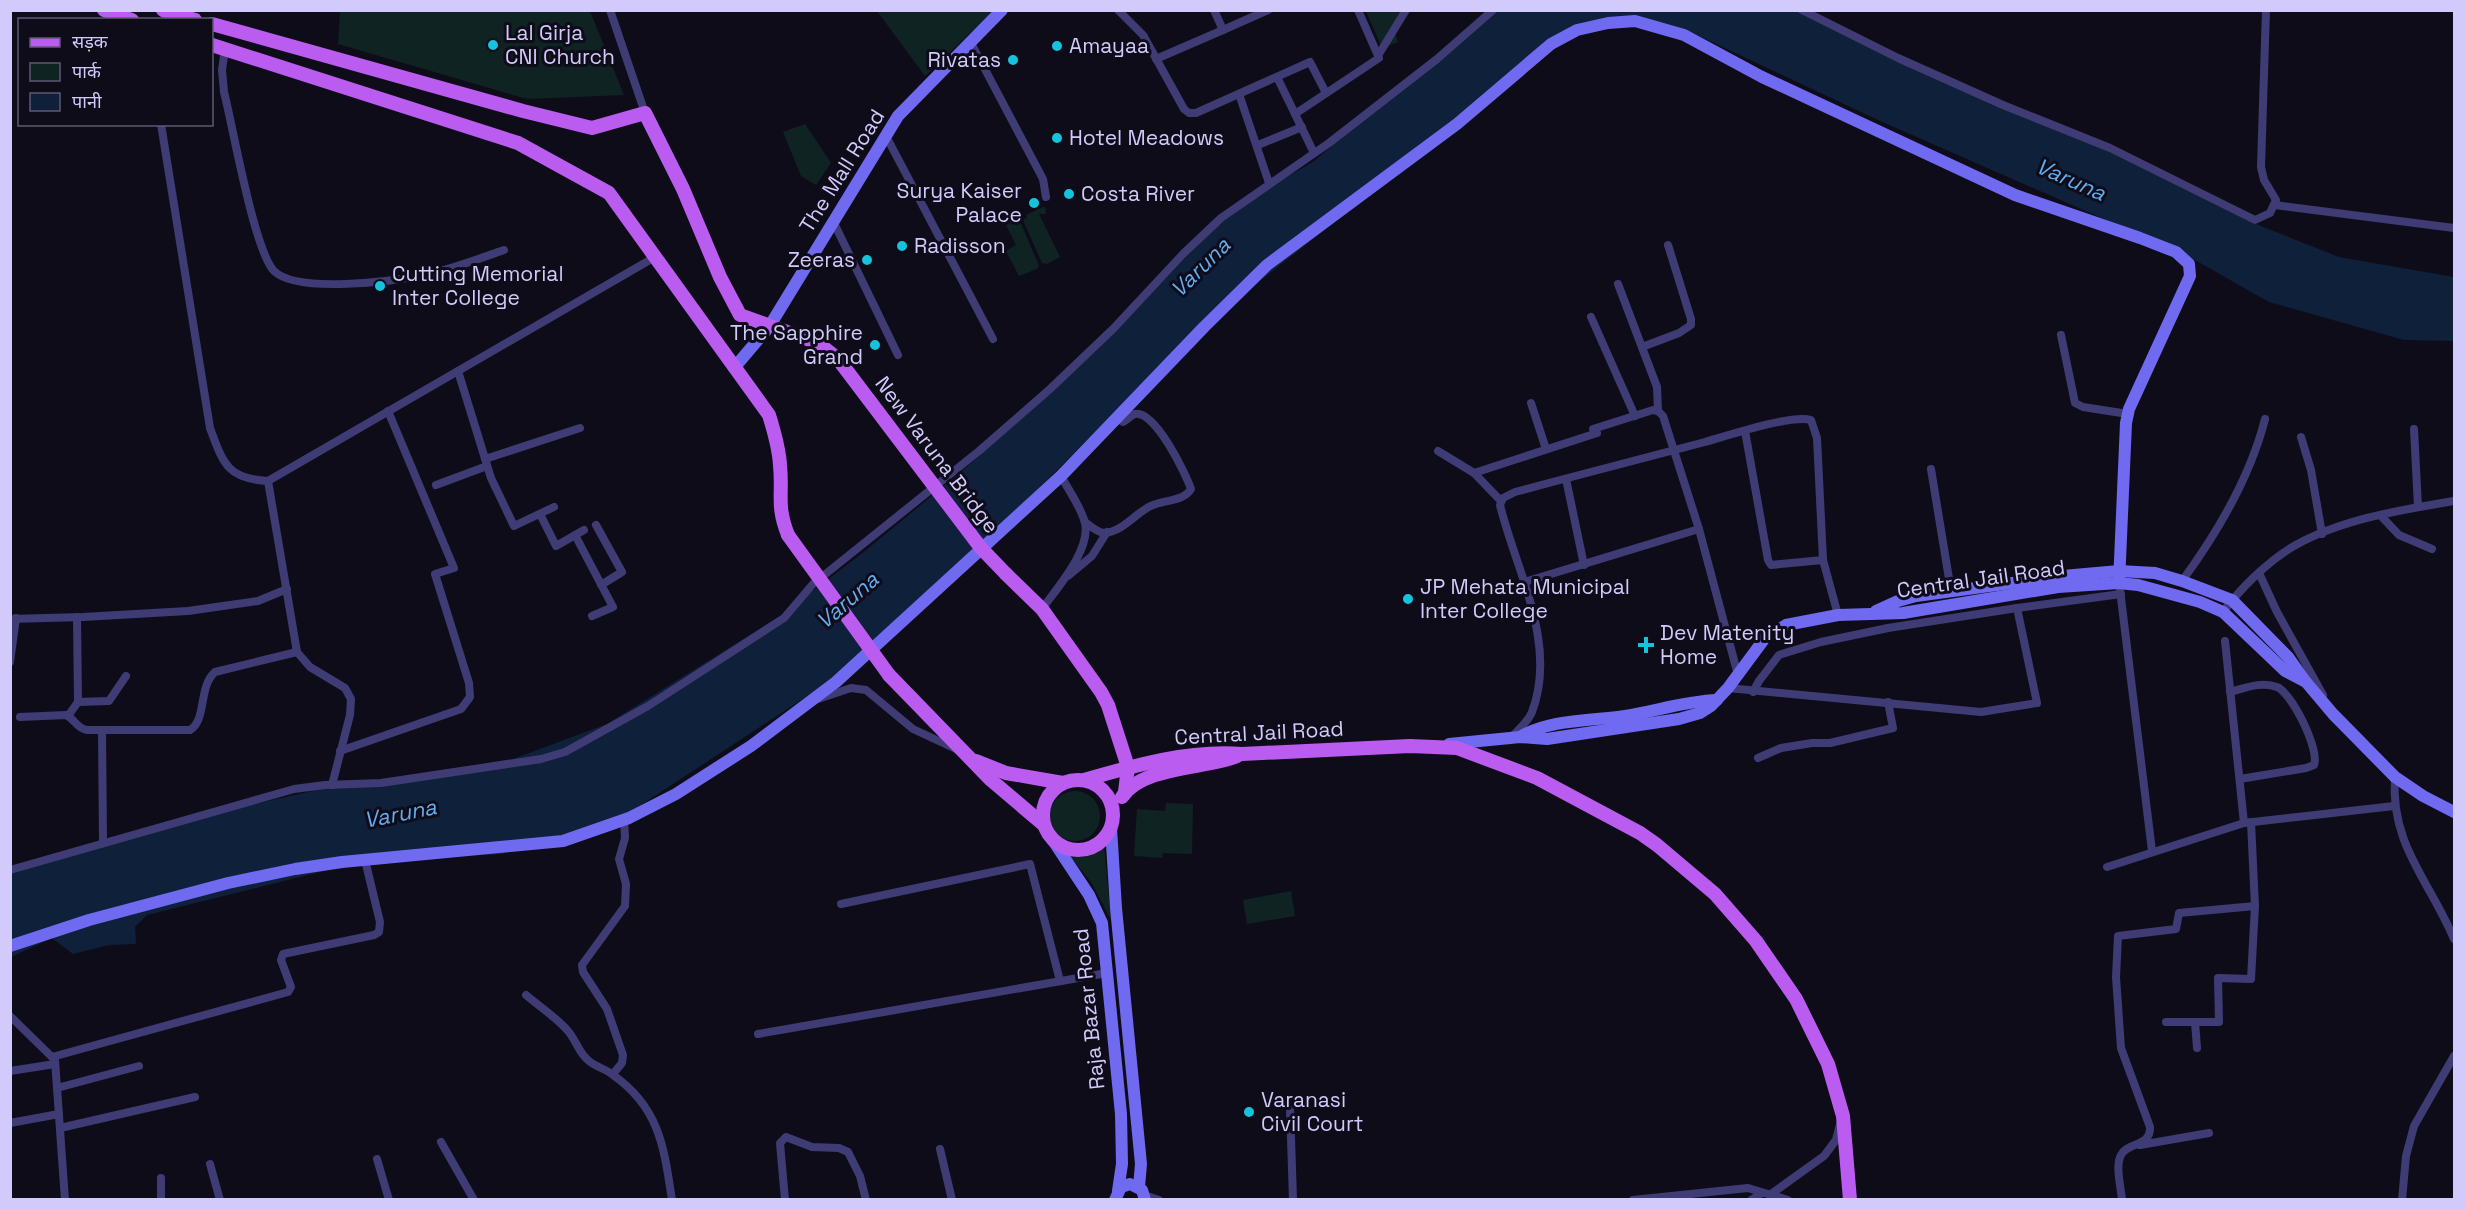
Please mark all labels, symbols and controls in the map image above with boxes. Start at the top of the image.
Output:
legend [18,18,213,126]
place label: Lal Girja CNI Church [505,19,615,70]
text: सड़क [72,30,109,53]
place label: Amayaa [1069,32,1149,59]
marker: Lal Girja CNI Church [486,38,500,52]
marker: Amayaa [1050,39,1064,53]
place label: Rivatas [928,46,1001,73]
marker: Rivatas [1006,53,1020,67]
text: पार्क [72,60,102,83]
text: पानी [72,90,102,113]
street label: The Mall Road [793,104,890,237]
place label: Hotel Meadows [1069,124,1224,151]
marker: Hotel Meadows [1050,131,1064,145]
water label: Varuna [2032,151,2111,207]
place label: Surya Kaiser Palace [897,177,1022,228]
place label: Costa River [1081,180,1195,207]
marker: Costa River [1062,187,1076,201]
marker: Surya Kaiser Palace [1027,196,1041,210]
water label: Varuna [1164,231,1236,303]
place label: Radisson [914,232,1006,259]
marker: Radisson [895,239,909,253]
place label: Zeeras [788,246,855,273]
marker: Zeeras [860,253,874,267]
place label: Cutting Memorial Inter College [392,260,564,311]
marker: Cutting Memorial Inter College [373,279,387,293]
place label: The Sapphire Grand [730,319,863,370]
marker: The Sapphire Grand [868,338,882,352]
street label: New Varuna Bridge [869,371,1005,539]
street label: Central Jail Road [1895,553,2067,604]
water label: Varuna [810,565,884,635]
place label: JP Mehata Municipal Inter College [1420,573,1630,624]
marker: JP Mehata Municipal Inter College [1401,592,1415,606]
place label: Dev Matenity Home [1660,619,1794,670]
marker: Dev Matenity Home [1637,636,1655,654]
street label: Central Jail Road [1174,715,1344,750]
water label: Varuna [361,792,439,834]
street label: Raja Bazar Road [1067,927,1110,1091]
place label: Varanasi Civil Court [1261,1086,1364,1137]
marker: Varanasi Civil Court [1242,1105,1256,1119]

